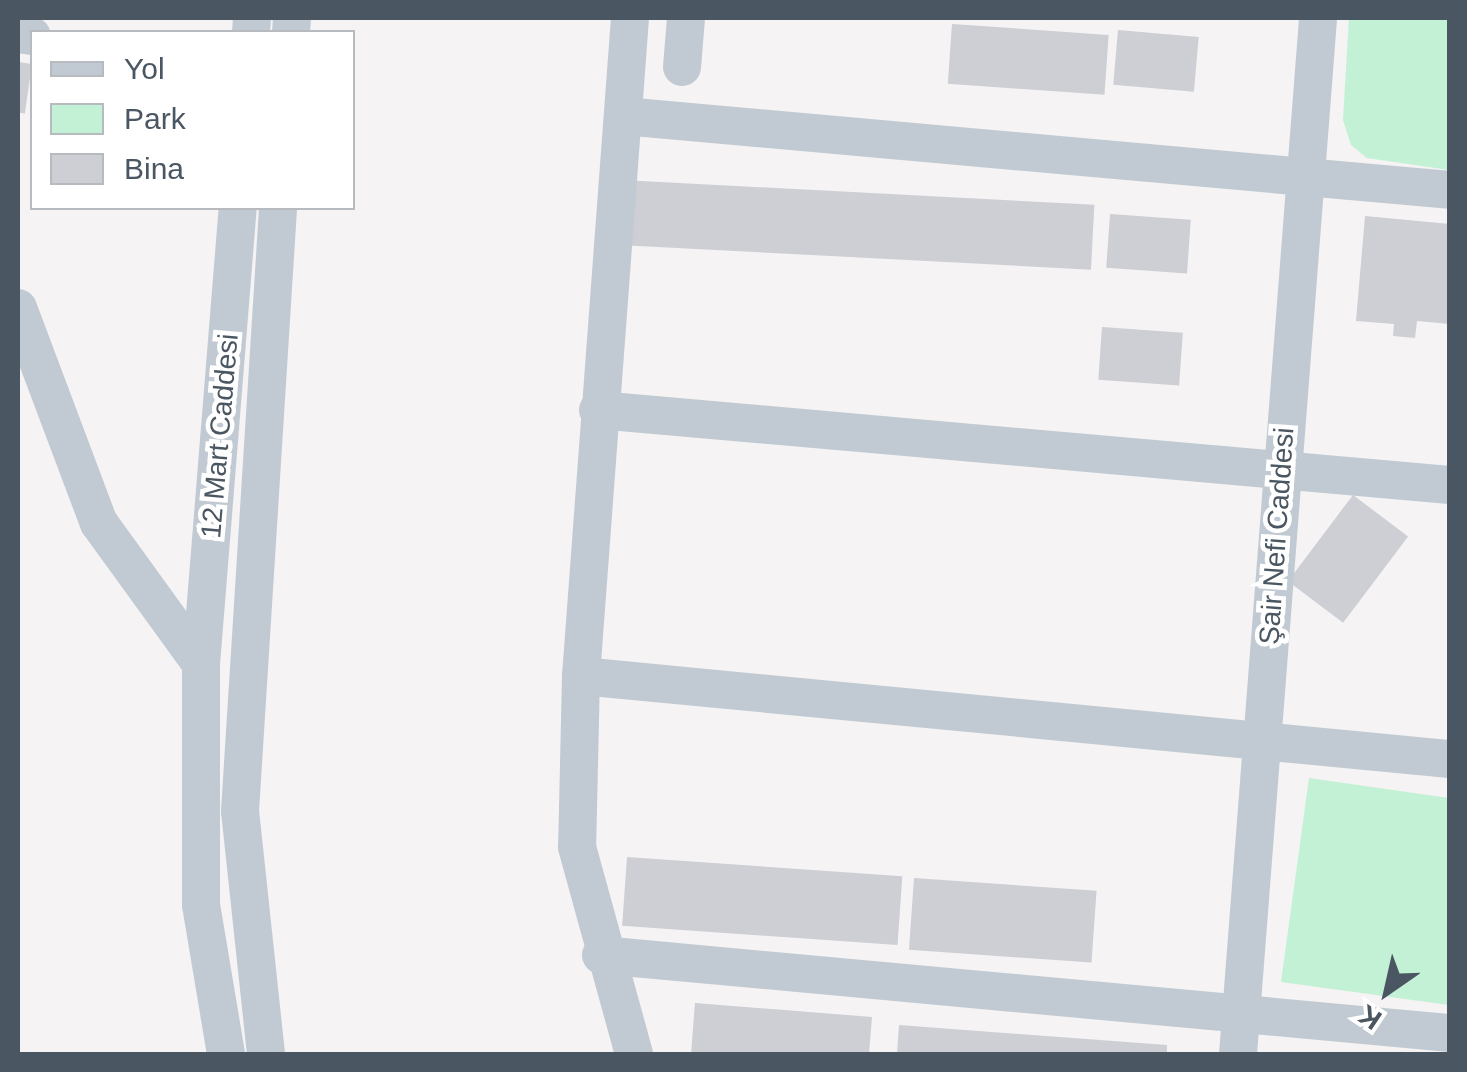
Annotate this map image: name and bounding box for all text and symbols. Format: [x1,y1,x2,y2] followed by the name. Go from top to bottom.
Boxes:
[30,30,355,210] legend
[124,52,165,85] text: Yol
[124,102,186,135] text: Park
[124,152,184,185] text: Bina
[194,332,246,540] street label: 12 Mart Caddesi
[1253,426,1301,646] street label: Şair Nefi Caddesi
[1337,942,1437,1042] north arrow
[1353,999,1387,1036] text: K

